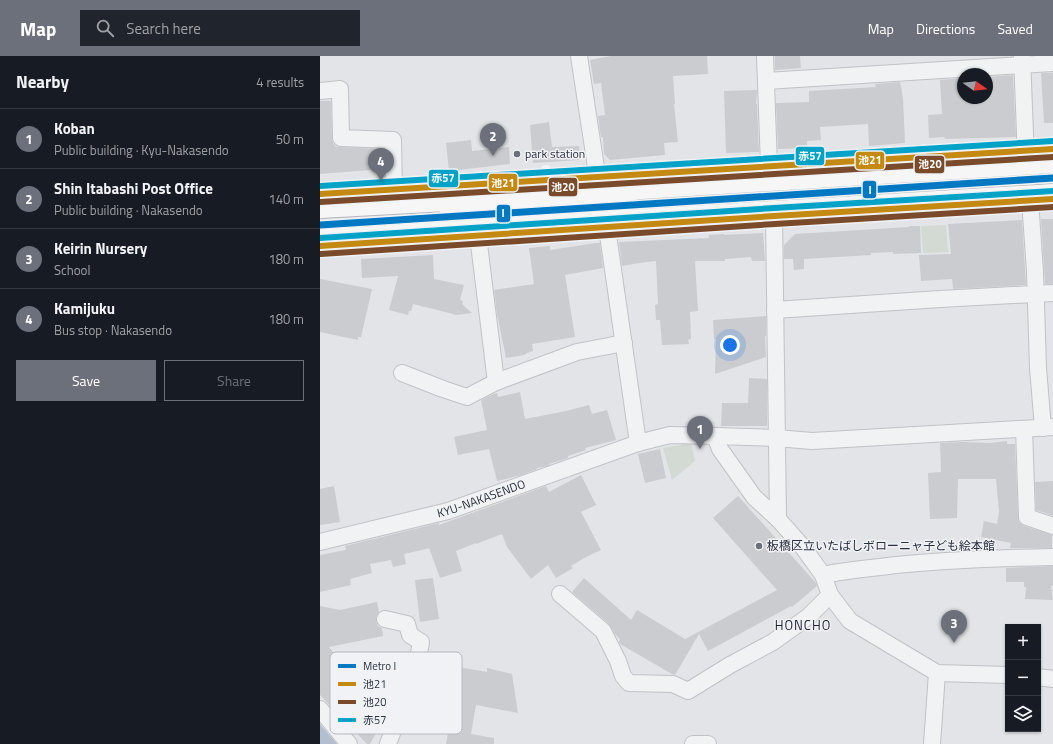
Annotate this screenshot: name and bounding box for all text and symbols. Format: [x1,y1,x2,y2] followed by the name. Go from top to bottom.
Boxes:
[80,10,360,46] search box
[20,14,56,43] text: Map
[94,17,116,39] icon: search
[126,17,201,40] text: Search here
[868,18,894,39] text: Map
[916,18,975,39] text: Directions
[997,18,1033,39] text: Saved
[957,68,993,104] north arrow
[16,69,69,95] text: Nearby
[256,72,304,92] text: 4 results
[54,117,95,140] text: Koban
[480,123,506,156] pin: 2
[25,129,33,149] text: 1
[276,129,304,149] text: 50 m
[54,140,229,160] text: Public building · Kyu-Nakasendo
[525,144,585,163] place label: park station
[795,146,825,166] line badge: 赤57
[368,148,394,181] pin: 4
[798,148,822,164] text: 赤57
[512,149,522,159] marker: park station
[855,151,885,170] line badge: 池21
[858,152,882,168] text: 池21
[914,155,945,174] line badge: 池20
[918,156,942,172] text: 池20
[428,169,459,188] line badge: 赤57
[431,170,455,186] text: 赤57
[488,173,518,192] line badge: 池21
[491,175,515,191] text: 池21
[54,177,213,200] text: Shin Itabashi Post Office
[548,177,578,197] line badge: 池20
[551,179,575,195] text: 池20
[862,180,877,199] line badge: I
[868,182,872,198] text: I
[25,189,33,209] text: 2
[268,189,304,209] text: 140 m
[54,200,203,220] text: Public building · Nakasendo
[496,204,511,223] line badge: I
[501,205,505,221] text: I
[54,237,147,260] text: Keirin Nursery
[25,249,33,269] text: 3
[268,249,304,269] text: 180 m
[54,260,90,280] text: School
[54,297,115,320] text: Kamijuku
[25,309,33,329] text: 4
[268,309,304,329] text: 180 m
[54,320,172,340] text: Bus stop · Nakasendo
[720,335,740,355] your location
[16,360,156,401] button: Save
[164,360,304,401] button: Share
[687,416,713,449] pin: 1
[435,474,528,522] street label: KYU-NAKASENDO
[767,536,995,555] place label: 板橋区立いたばしボローニャ子ども絵本館
[754,541,764,551] marker: 板橋区立いたばしボローニャ子ども絵本館
[941,610,967,643] pin: 3
[775,615,831,635] district label: HONCHO
[1005,624,1041,732] map controls
[1005,624,1041,660] button: +
[330,652,462,734] legend
[363,658,396,674] text: Metro I
[1005,660,1041,696] button: −
[363,676,386,692] text: 池21
[363,694,386,710] text: 池20
[1005,696,1041,732] button: layers
[363,712,386,728] text: 赤57

